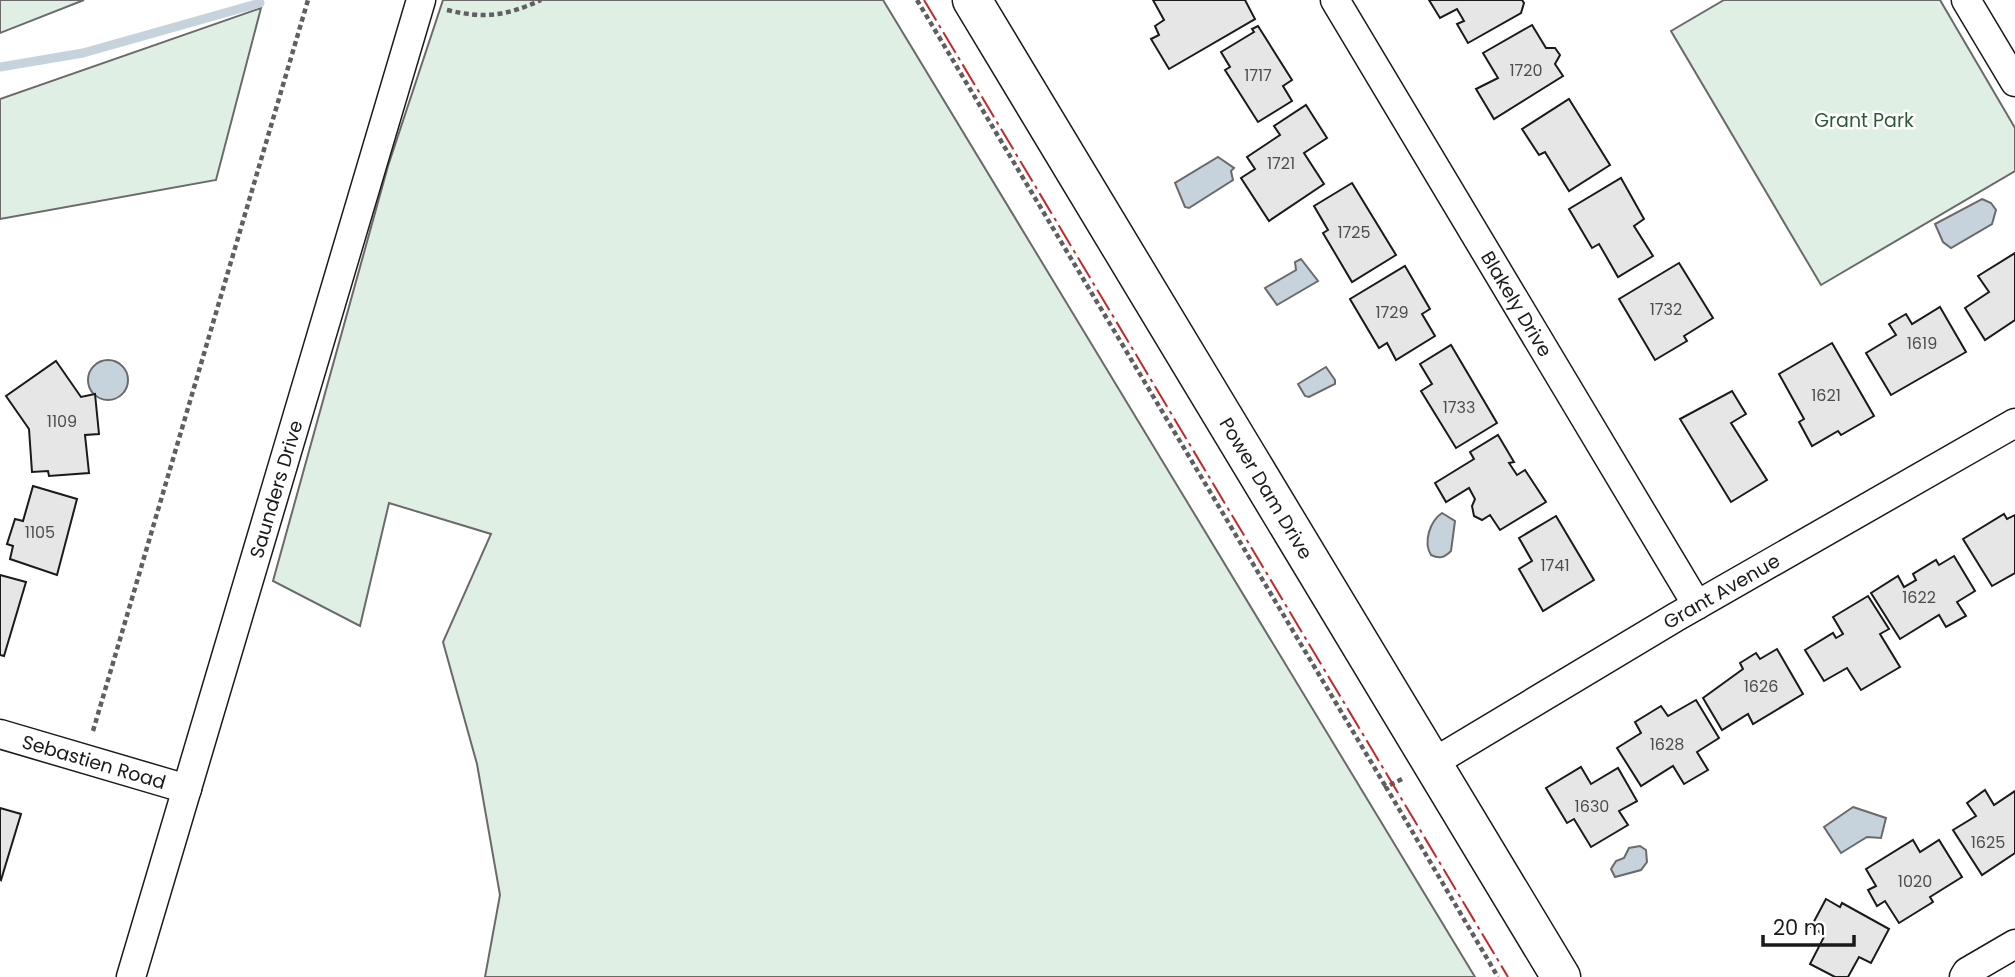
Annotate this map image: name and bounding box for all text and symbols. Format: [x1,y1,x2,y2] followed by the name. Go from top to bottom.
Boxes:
[1509,59,1543,82] house number: 1720
[1244,64,1272,87] house number: 1717
[1814,107,1914,134] park label: Grant Park
[1267,152,1295,175] house number: 1721
[1337,221,1371,244] house number: 1725
[1474,246,1558,362] street label: Blakely Drive
[1650,298,1682,321] house number: 1732
[1375,301,1409,324] house number: 1729
[1907,332,1937,355] house number: 1619
[1811,384,1841,407] house number: 1621
[1443,396,1475,419] house number: 1733
[47,410,77,433] house number: 1109
[1213,412,1319,564] street label: Power Dam Drive
[243,417,310,561] street label: Saunders Drive
[25,521,55,544] house number: 1105
[1658,547,1785,636] street label: Grant Avenue
[1540,554,1570,577] house number: 1741
[1902,586,1936,609] house number: 1622
[1744,675,1778,698] house number: 1626
[19,728,169,796] street label: Sebastien Road
[1650,733,1684,756] house number: 1628
[1575,795,1609,818] house number: 1630
[1971,831,2005,854] house number: 1625
[1898,870,1932,893] house number: 1020
[1763,904,1854,948] scale bar
[1773,913,1826,942] text: 20 m

